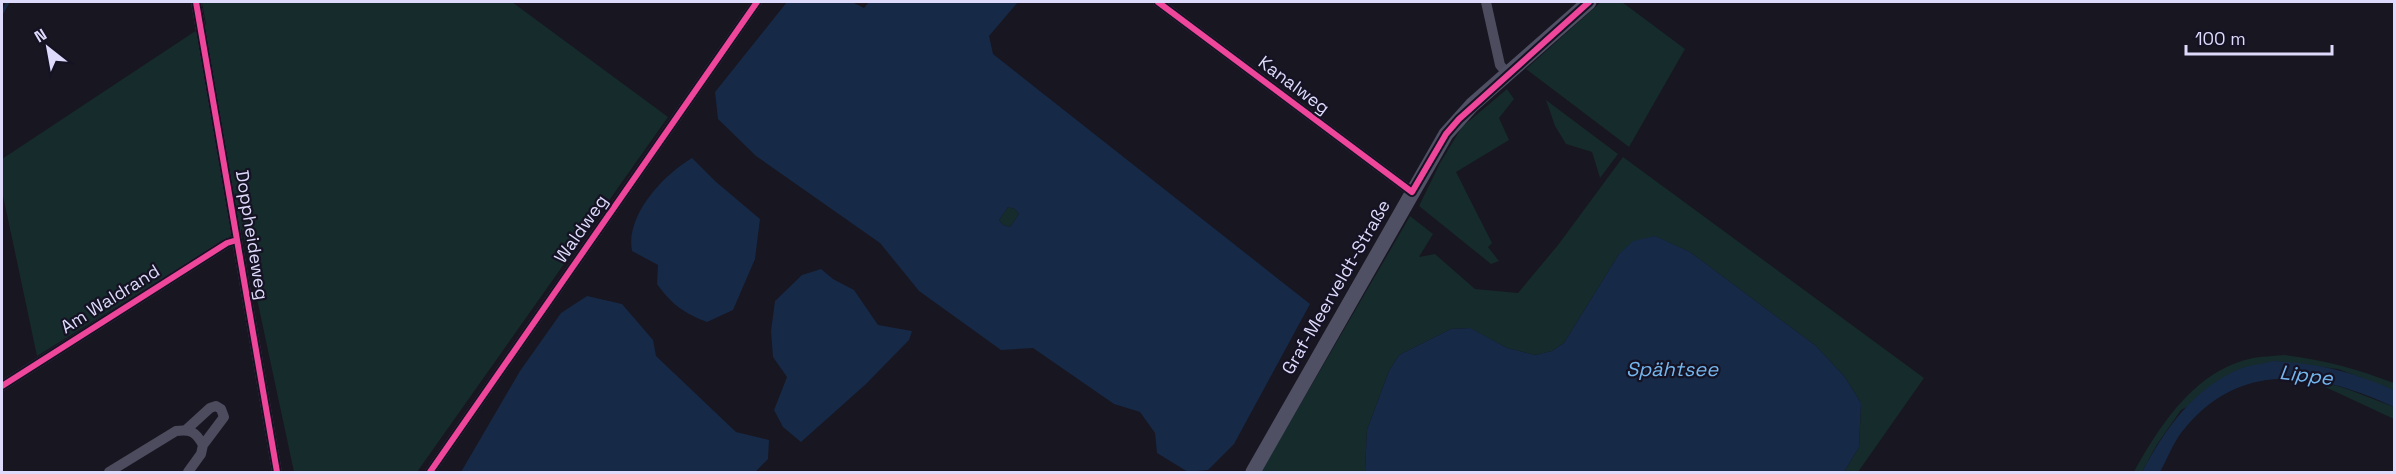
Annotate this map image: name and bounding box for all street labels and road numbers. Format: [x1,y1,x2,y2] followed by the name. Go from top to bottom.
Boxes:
[1254,50,1335,119] street label: Kanalweg
[231,168,274,301] street label: Doppheideweg
[549,190,612,267] street label: Waldweg
[1276,195,1395,378] street label: Graf-Meerveldt-Straße
[56,259,164,338] street label: Am Waldrand

